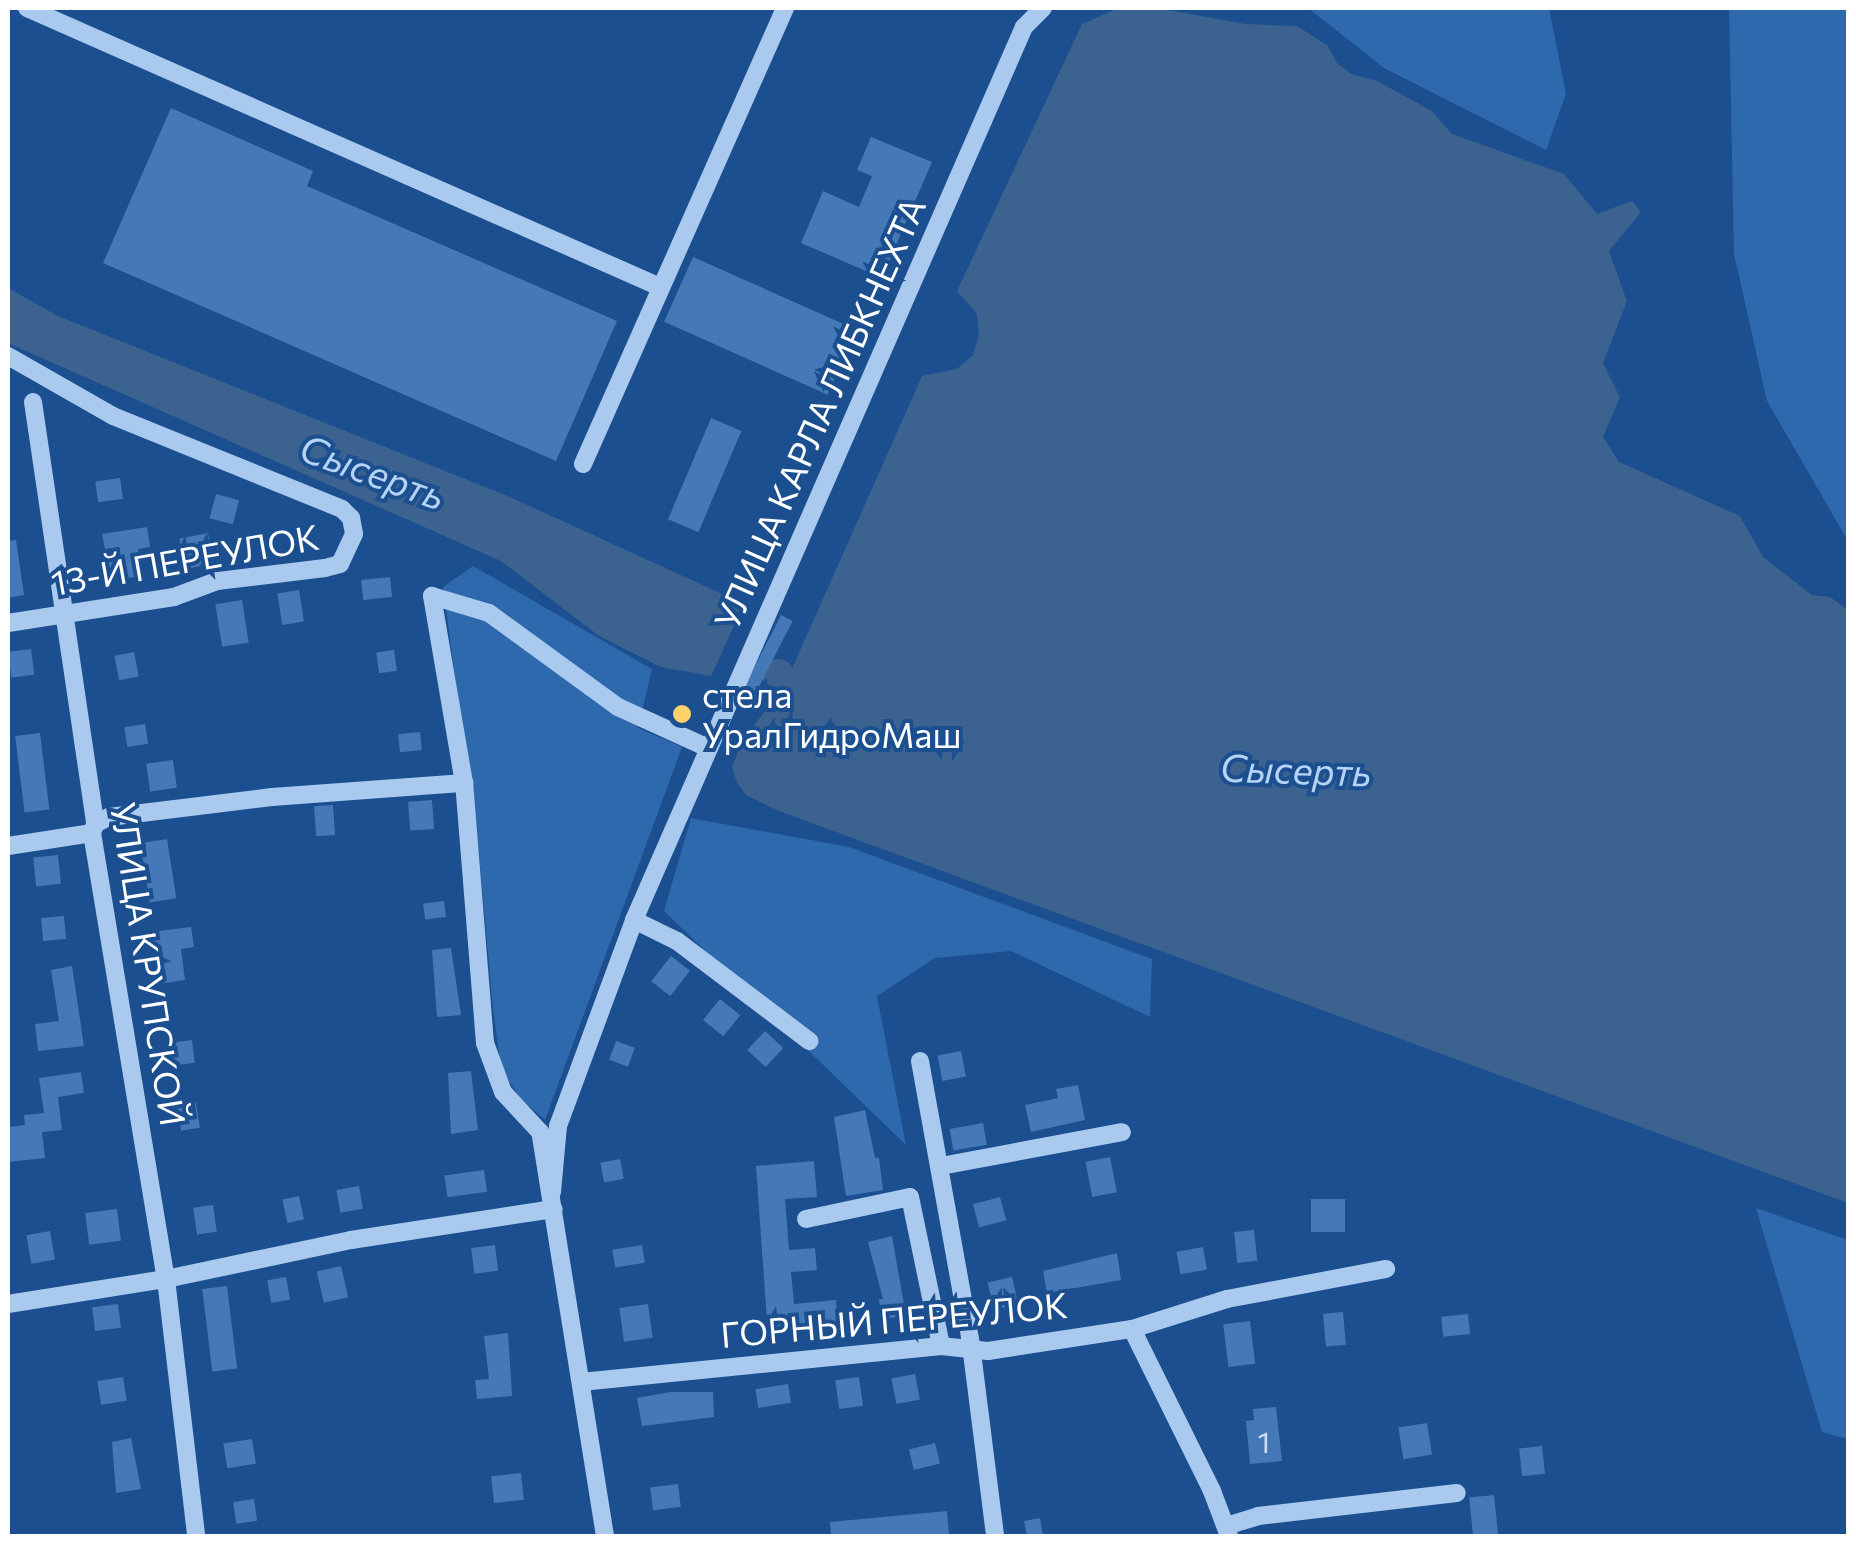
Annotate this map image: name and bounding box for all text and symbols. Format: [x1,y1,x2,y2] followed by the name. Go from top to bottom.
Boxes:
[705,191,933,635] street label: УЛИЦА КАРЛА ЛИБКНЕХТА
[294,424,452,518] water label: Сысерть
[48,515,322,603] street label: 13-Й ПЕРЕУЛОК
[702,673,961,755] place label: стела УралГидроМаш
[671,703,693,725] marker: стела УралГидроМаш
[1220,744,1372,794] water label: Сысерть
[103,799,195,1129] street label: УЛИЦА КРУПСКОЙ
[719,1283,1069,1355] street label: ГОРНЫЙ ПЕРЕУЛОК
[1258,1423,1270,1459] house number: 1

